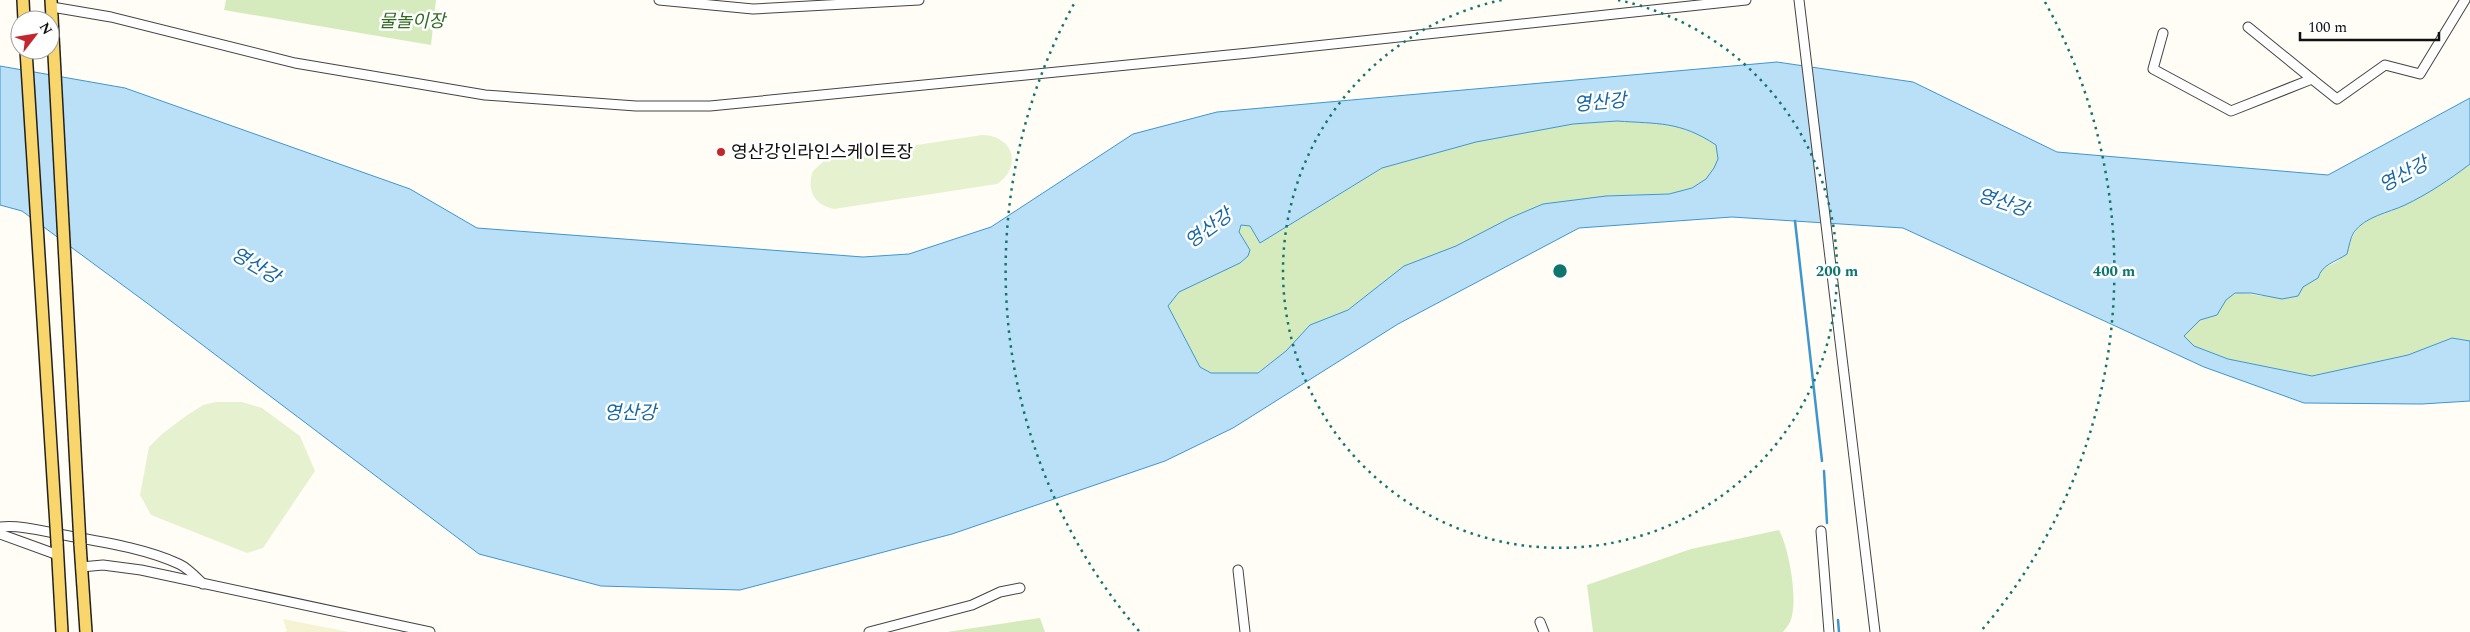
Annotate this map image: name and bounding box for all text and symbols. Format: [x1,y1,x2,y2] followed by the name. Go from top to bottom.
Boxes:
[379,8,448,35] park label: 물놀이장
[10,10,60,60] north arrow
[2300,10,2439,42] scale bar
[2308,16,2347,39] text: 100 m
[34,18,58,39] text: N
[1573,86,1630,120] water label: 영산강
[731,139,913,166] place label: 영산강인라인스케이트장
[715,146,727,158] marker: 영산강인라인스케이트장
[2374,149,2436,200] water label: 영산강
[1974,181,2035,226] water label: 영산강
[1179,200,1241,256] water label: 영산강
[225,240,287,293] water label: 영산강
[1816,260,1859,283] text: 200 m
[2093,260,2136,283] text: 400 m
[1551,262,1569,280] centre of rings
[604,399,659,428] water label: 영산강

